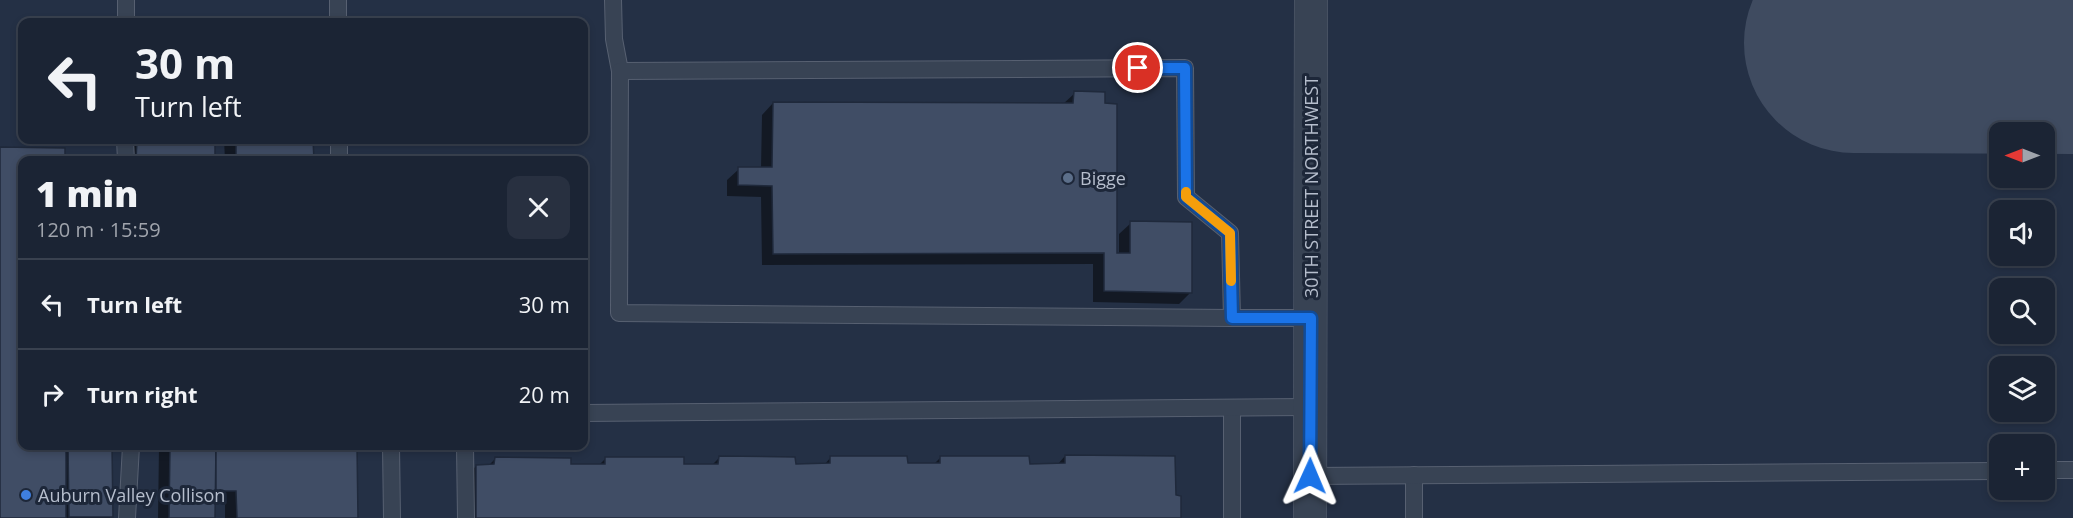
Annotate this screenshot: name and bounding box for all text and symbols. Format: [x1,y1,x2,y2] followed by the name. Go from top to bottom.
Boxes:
[135,34,235,91] text: 30 m
[36,42,114,120] icon: left
[1112,42,1163,93] pin
[1121,51,1154,84] icon: arrive
[1299,76,1323,298] street label: 30TH STREET NORTHWEST
[135,88,242,125] text: Turn left
[1989,122,2055,188] north arrow
[1989,122,2055,500] map controls
[1080,166,1126,190] place label: Bigge
[36,169,138,218] text: 1 min
[1061,171,1075,185] marker: Bigge
[507,176,570,239] button: close
[1989,200,2055,266] button: sound
[36,216,161,243] text: 120 m · 15:59
[1989,278,2055,344] button: search
[36,288,69,321] icon: left
[87,289,182,319] text: Turn left
[519,289,570,319] text: 30 m
[1989,356,2055,422] button: layers
[36,378,69,411] icon: right
[87,379,198,409] text: Turn right
[519,379,570,409] text: 20 m
[1989,434,2055,500] button: +
[1278,444,1342,508] position arrow
[38,483,225,507] place label: Auburn Valley Collison
[19,488,33,502] marker: Auburn Valley Collison

